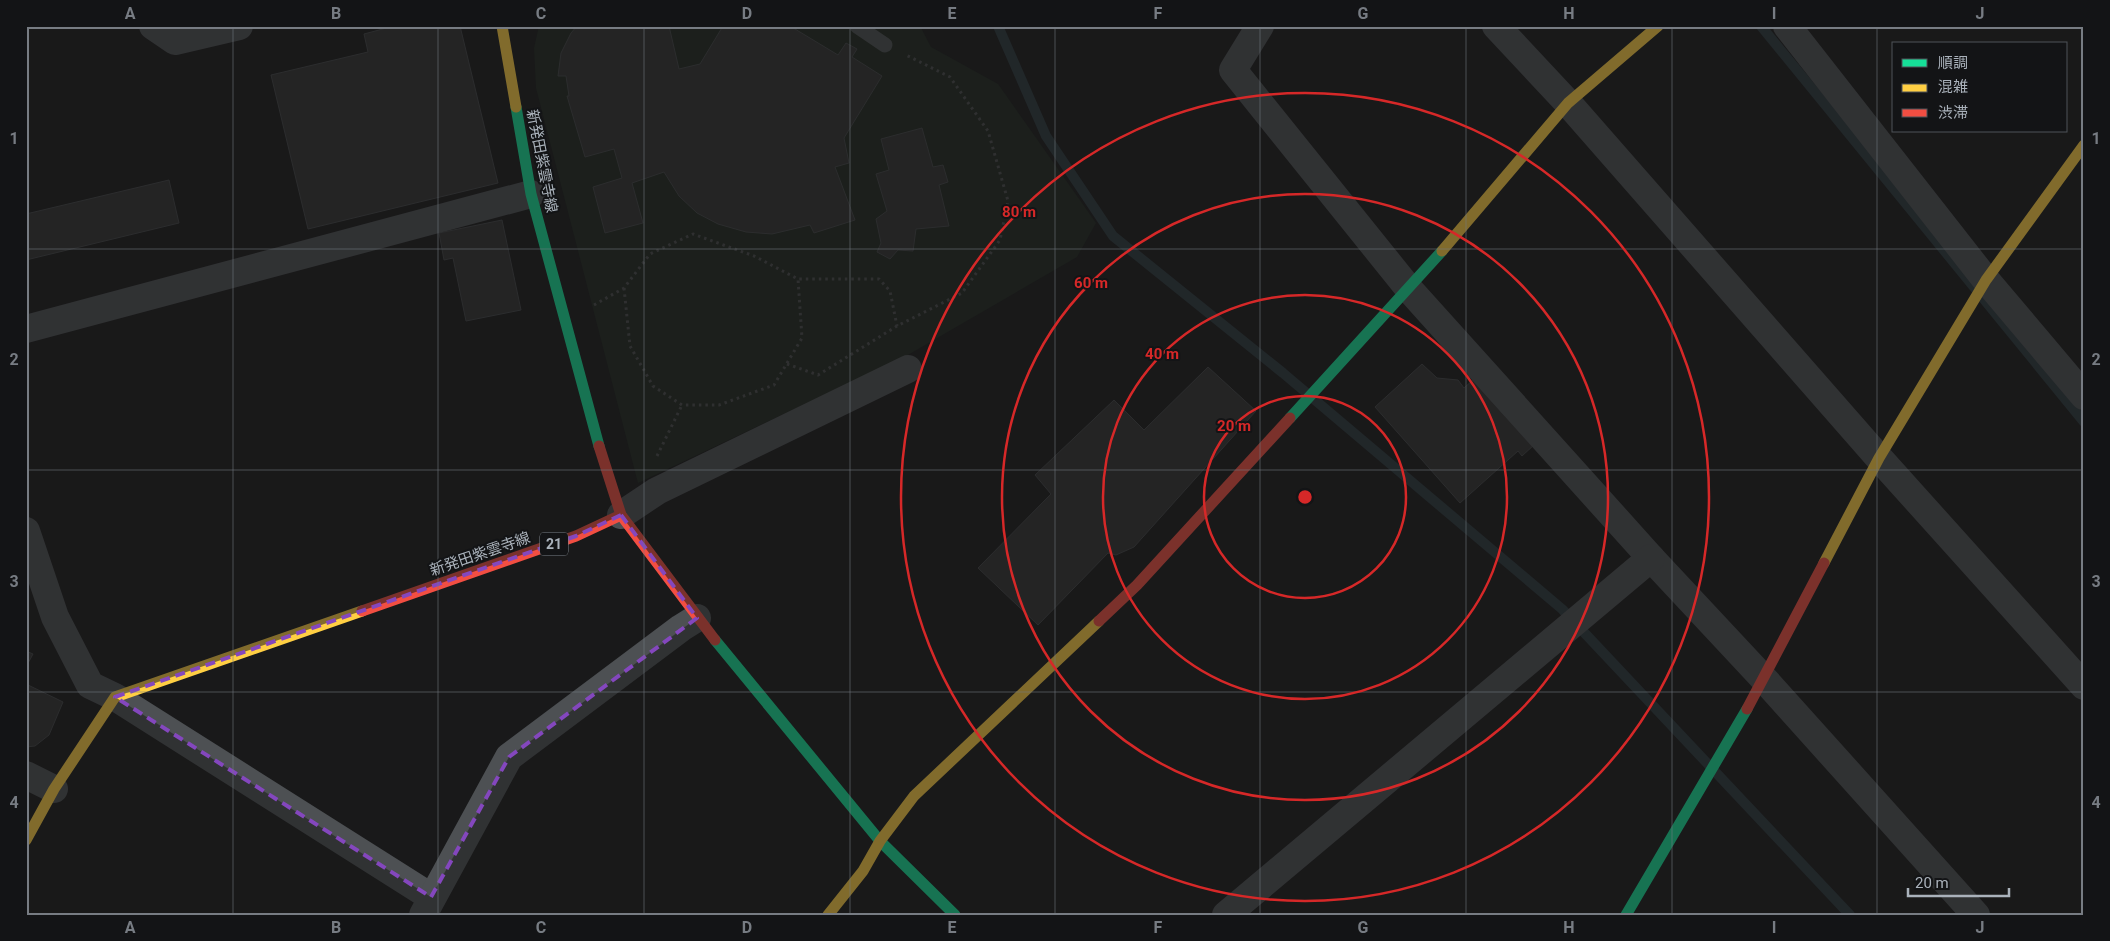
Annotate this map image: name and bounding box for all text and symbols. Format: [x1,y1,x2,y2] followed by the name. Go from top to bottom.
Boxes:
[125,4,136,23] text: A
[331,4,341,23] text: B
[536,4,546,23] text: C
[742,4,752,23] text: D
[948,4,957,23] text: E
[1154,4,1163,23] text: F
[1358,4,1369,23] text: G
[1563,4,1575,23] text: H
[1772,4,1776,23] text: I
[1976,4,1984,23] text: J
[1892,42,2068,132] legend
[1938,54,1968,72] text: 順調
[1938,78,1968,96] text: 混雑
[1938,104,1968,122] text: 渋滞
[523,108,561,214] street label: 新発田紫雲寺線
[9,129,19,148] text: 1
[2091,129,2101,148] text: 1
[1002,203,1036,221] text: 80 m
[1074,274,1108,292] text: 60 m
[1145,345,1179,363] text: 40 m
[9,350,19,369] text: 2
[2091,350,2101,369] text: 2
[1217,417,1251,435] text: 20 m
[1296,488,1314,506] centre of rings
[427,528,533,580] street label: 新発田紫雲寺線
[540,532,568,556] road number: 21
[9,572,19,591] text: 3
[2091,572,2101,591] text: 3
[9,793,19,812] text: 4
[2091,793,2101,812] text: 4
[1908,866,2009,898] scale bar
[1915,874,1949,892] text: 20 m
[125,918,136,937] text: A
[331,918,341,937] text: B
[536,918,546,937] text: C
[742,918,752,937] text: D
[948,918,957,937] text: E
[1154,918,1163,937] text: F
[1358,918,1369,937] text: G
[1563,918,1575,937] text: H
[1772,918,1776,937] text: I
[1976,918,1984,937] text: J

